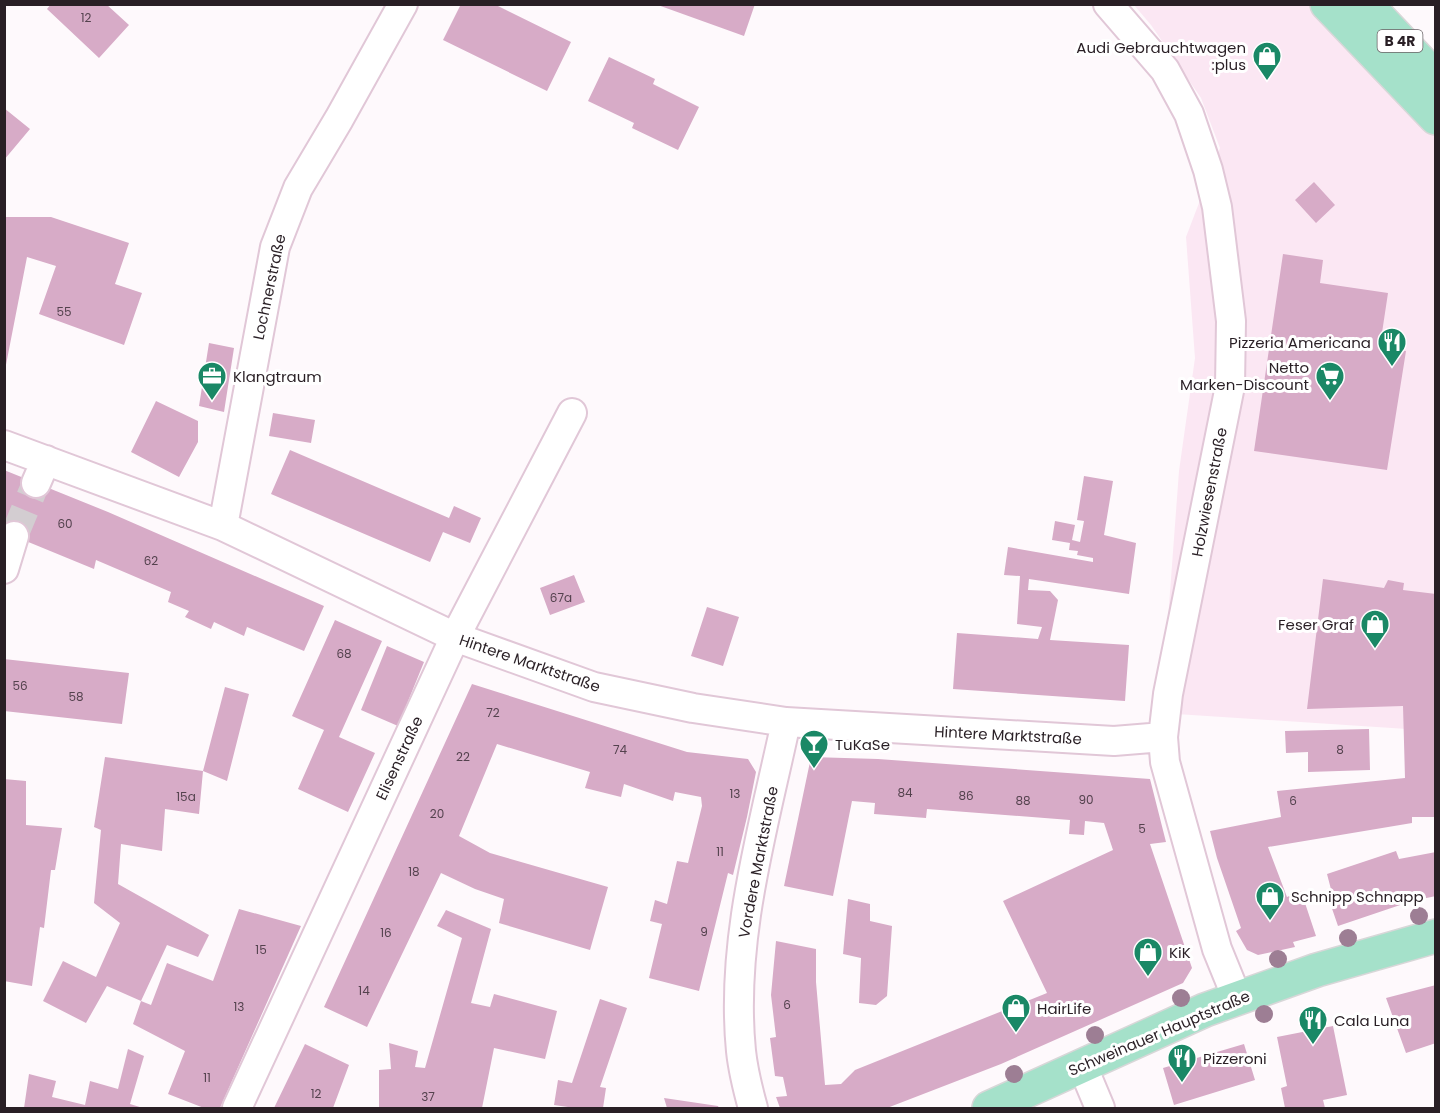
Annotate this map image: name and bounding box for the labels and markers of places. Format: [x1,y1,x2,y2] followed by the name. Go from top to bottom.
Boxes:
[1076,37,1246,75] place label: Audi Gebrauchtwagen :plus
[1251,40,1283,82] shop icon: Audi Gebrauchtwagen :plus
[1376,326,1408,368] restaurant icon: Pizzeria Americana
[1229,332,1371,353] place label: Pizzeria Americana
[1180,357,1309,395] place label: Netto Marken-Discount
[196,360,228,402] office icon: Klangtraum
[1314,360,1346,402] supermarket icon: Netto Marken-Discount
[233,366,322,387] place label: Klangtraum
[1359,608,1391,650] shop icon: Feser Graf
[1278,614,1354,635] place label: Feser Graf
[798,728,830,770] bar icon: TuKaSe
[835,734,890,755] place label: TuKaSe
[1254,880,1286,922] shop icon: Schnipp Schnapp
[1291,886,1424,907] place label: Schnipp Schnapp
[1132,936,1164,978] shop icon: KiK
[1169,942,1191,963] place label: KiK
[1000,992,1032,1034] shop icon: HairLife
[1037,998,1091,1019] place label: HairLife
[1297,1004,1329,1046] restaurant icon: Cala Luna
[1334,1010,1409,1031] place label: Cala Luna
[1166,1042,1198,1084] restaurant icon: Pizzeroni
[1203,1048,1267,1069] place label: Pizzeroni

